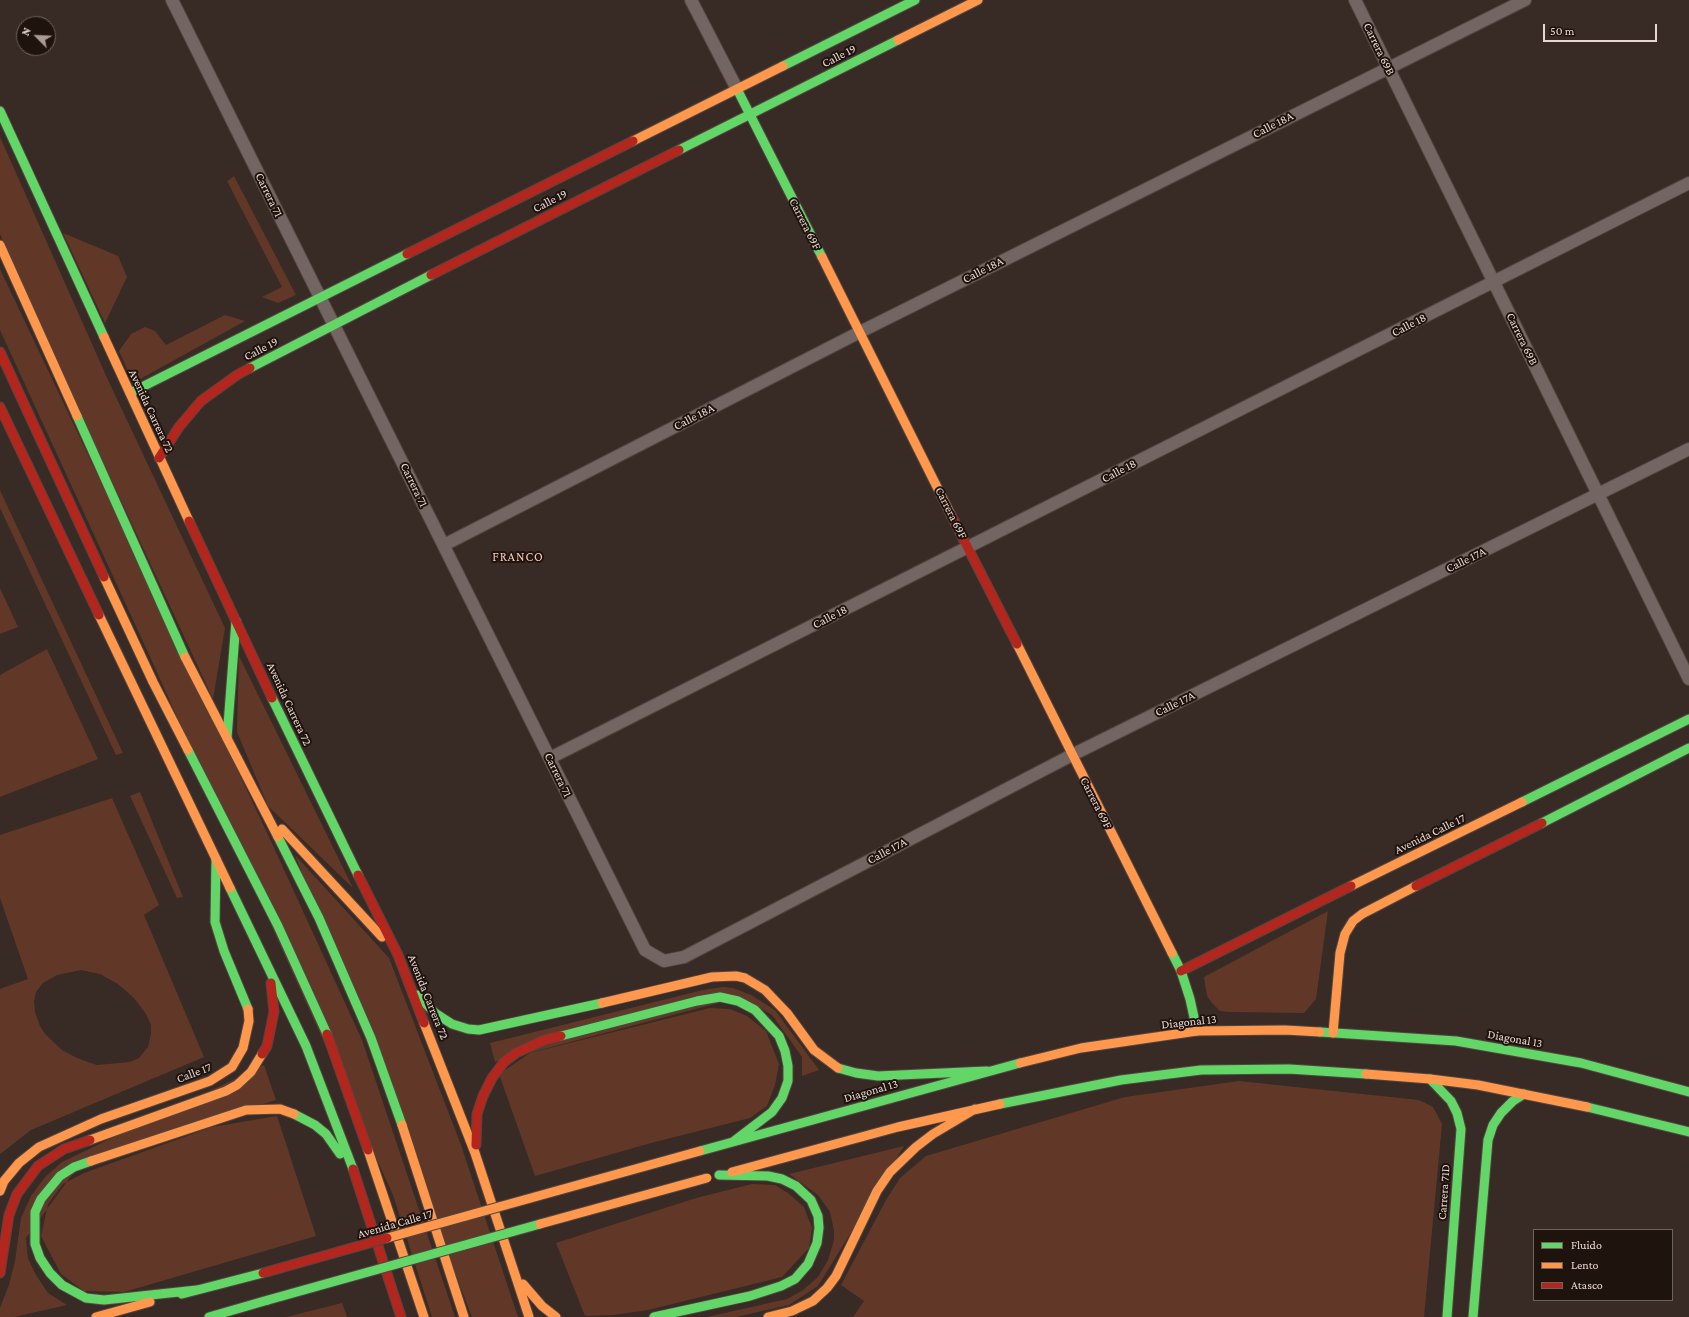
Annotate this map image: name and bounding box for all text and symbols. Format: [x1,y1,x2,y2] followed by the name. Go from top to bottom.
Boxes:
[16,16,56,56] north arrow
[1545,16,1659,42] scale bar
[1360,20,1398,78] street label: Carrera 69B
[1550,24,1574,38] text: 50 m
[19,26,33,37] text: N
[819,41,859,71] street label: Calle 19
[1250,109,1296,141] street label: Calle 18A
[252,171,286,219] street label: Carrera 71
[530,186,570,216] street label: Calle 19
[786,196,824,252] street label: Carrera 69F
[960,254,1006,286] street label: Calle 18A
[1389,310,1429,340] street label: Calle 18
[1503,310,1541,368] street label: Carrera 69B
[242,334,280,364] street label: Calle 19
[125,367,177,455] street label: Avenida Carrera 72
[671,401,717,433] street label: Calle 18A
[1099,456,1139,486] street label: Calle 18
[397,461,431,509] street label: Carrera 71
[932,485,970,541] street label: Carrera 69F
[1444,544,1488,576] street label: Calle 17A
[492,549,544,565] district label: FRANCO
[810,602,850,632] street label: Calle 18
[263,660,315,748] street label: Avenida Carrera 72
[1153,688,1197,720] street label: Calle 17A
[541,751,575,799] street label: Carrera 71
[1077,775,1115,831] street label: Carrera 69F
[1392,811,1468,857] street label: Avenida Calle 17
[865,835,909,867] street label: Calle 17A
[404,952,452,1042] street label: Avenida Carrera 72
[1161,1012,1217,1032] street label: Diagonal 13
[1486,1027,1544,1051] street label: Diagonal 13
[175,1060,213,1086] street label: Calle 17
[842,1076,900,1106] street label: Diagonal 13
[1435,1164,1453,1220] street label: Carrera 71D
[356,1206,434,1242] street label: Avenida Calle 17
[1533,1229,1673,1301] legend
[1571,1238,1602,1252] text: Fluido
[1571,1258,1599,1272] text: Lento
[1571,1278,1603,1292] text: Atasco

